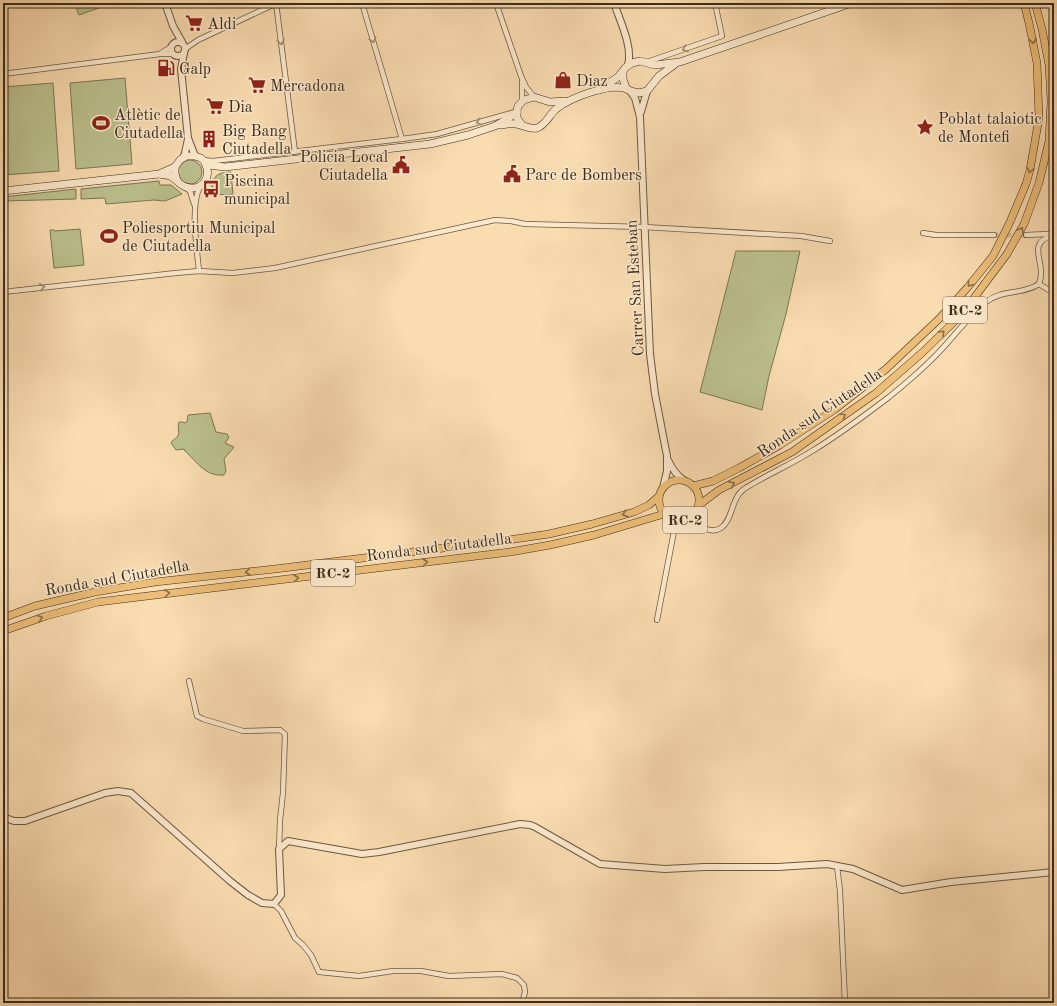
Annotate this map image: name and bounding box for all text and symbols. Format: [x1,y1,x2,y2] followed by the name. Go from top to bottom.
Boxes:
[184,13,204,33] supermarket icon: Aldi
[207,17,236,33] place label: Aldi
[368,37,377,44] one-way arrow
[1028,38,1037,44] one-way arrow
[276,39,285,45] one-way arrow
[682,45,689,53] one-way arrow
[156,58,176,78] fuel station icon: Galp
[179,62,211,78] place label: Galp
[553,70,573,90] shop icon: Diaz
[576,74,608,90] place label: Diaz
[247,75,267,95] supermarket icon: Mercadona
[270,79,345,95] place label: Mercadona
[205,96,225,116] supermarket icon: Dia
[228,100,253,116] place label: Dia
[114,108,183,142] place label: Atlètic de Ciutadella
[938,112,1041,146] place label: Poblat talaiotic de Montefi
[91,113,111,133] sports icon: Atlètic de Ciutadella
[476,117,483,126] one-way arrow
[915,117,935,137] place icon: Poblat talaiotic de Montefi
[222,124,291,158] place label: Big Bang Ciutadella
[199,129,219,149] building icon: Big Bang Ciutadella
[300,150,388,184] place label: Policia Local Ciutadella
[391,155,411,175] public building icon: Policia Local Ciutadella
[502,164,522,184] public building icon: Parc de Bombers
[1026,166,1034,173] one-way arrow
[525,168,642,184] place label: Parc de Bombers
[224,174,290,208] place label: Piscina municipal
[201,179,221,199] bus stop icon: Piscina municipal
[624,219,648,357] street label: Carrer San Esteban
[122,221,275,255] place label: Poliesportiu Municipal de Ciutadella
[99,226,119,246] sports icon: Poliesportiu Municipal de Ciutadella
[1016,227,1023,234] one-way arrow
[968,279,975,286] one-way arrow
[39,283,45,292] one-way arrow
[943,297,987,323] road number: RC-2
[937,330,945,338] one-way arrow
[755,366,885,461] street label: Ronda sud Ciutadella
[839,413,846,421] one-way arrow
[728,481,735,488] one-way arrow
[663,507,707,533] road number: RC-2
[622,509,629,518] one-way arrow
[366,531,513,565] street label: Ronda sud Ciutadella
[44,558,191,600] street label: Ronda sud Ciutadella
[422,558,428,567] one-way arrow
[311,560,355,586] road number: RC-2
[245,567,251,576] one-way arrow
[293,573,299,582] one-way arrow
[164,589,170,598] one-way arrow
[36,614,43,622] one-way arrow

